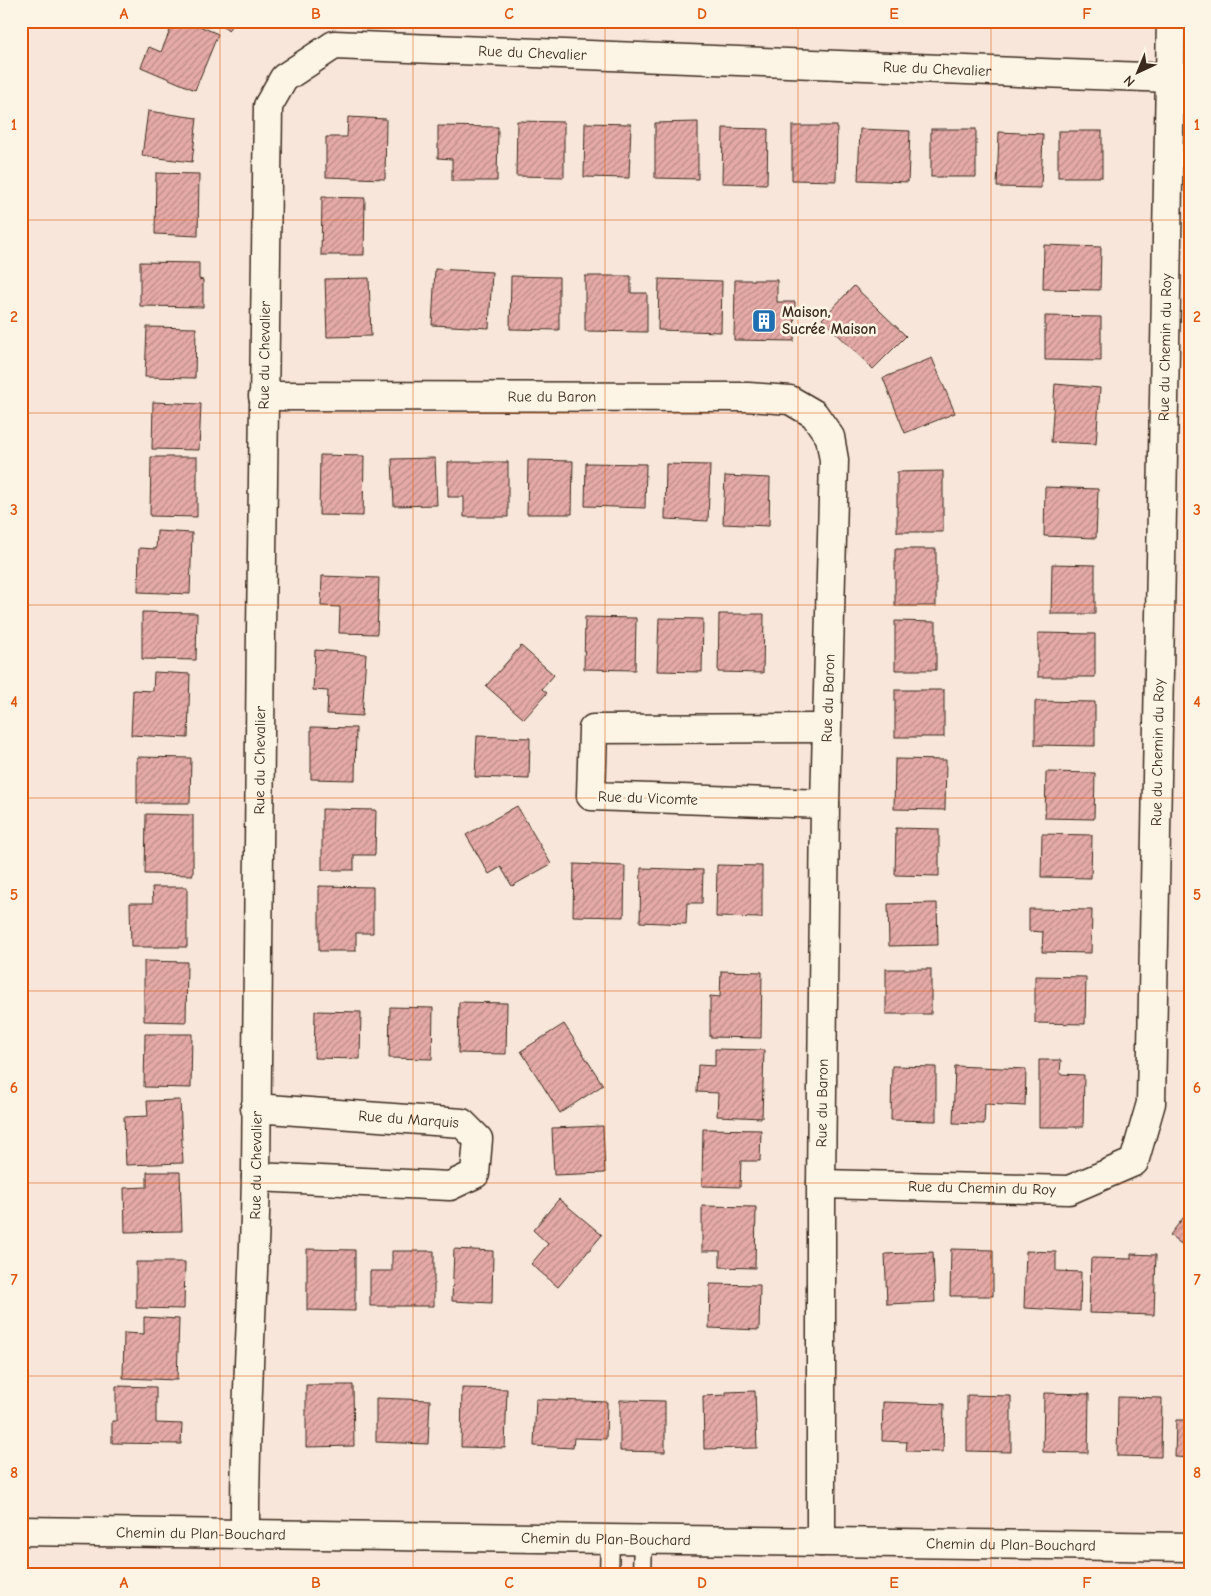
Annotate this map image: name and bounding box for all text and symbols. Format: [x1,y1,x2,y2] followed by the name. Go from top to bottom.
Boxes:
[120,5,129,23] text: A
[311,5,321,23] text: B
[504,5,514,23] text: C
[697,5,707,23] text: D
[889,5,899,23] text: E
[1082,5,1092,23] text: F
[478,42,587,64] street label: Rue du Chevalier
[1114,48,1164,98] north arrow
[883,58,992,80] street label: Rue du Chevalier
[1120,72,1139,90] text: N
[11,116,17,134] text: 1
[1194,116,1200,134] text: 1
[1155,273,1175,421] street label: Rue du Chemin du Roy
[255,301,274,410] street label: Rue du Chevalier
[782,303,876,338] place label: Maison, Sucrée Maison
[10,308,18,326] text: 2
[751,308,777,334] building icon: Maison, Sucrée Maison
[1193,308,1201,326] text: 2
[508,388,596,406] street label: Rue du Baron
[10,501,18,519] text: 3
[1193,501,1201,519] text: 3
[817,653,839,743] street label: Rue du Baron
[1147,678,1168,826] street label: Rue du Chemin du Roy
[10,693,18,711] text: 4
[1193,693,1201,711] text: 4
[250,706,269,815] street label: Rue du Chevalier
[598,787,699,809] street label: Rue du Vicomte
[10,886,18,904] text: 5
[1193,886,1201,904] text: 5
[812,1058,832,1148] street label: Rue du Baron
[10,1079,18,1097] text: 6
[1193,1079,1201,1097] text: 6
[358,1107,460,1132] street label: Rue du Marquis
[246,1111,266,1220] street label: Rue du Chevalier
[908,1177,1056,1199] street label: Rue du Chemin du Roy
[10,1271,18,1289] text: 7
[1193,1271,1201,1289] text: 7
[10,1464,18,1482] text: 8
[1193,1464,1201,1482] text: 8
[116,1523,286,1544] street label: Chemin du Plan-Bouchard
[521,1529,691,1549] street label: Chemin du Plan-Bouchard
[926,1534,1096,1555] street label: Chemin du Plan-Bouchard
[120,1574,129,1592] text: A
[311,1574,321,1592] text: B
[504,1574,514,1592] text: C
[697,1574,707,1592] text: D
[889,1574,899,1592] text: E
[1082,1574,1092,1592] text: F

